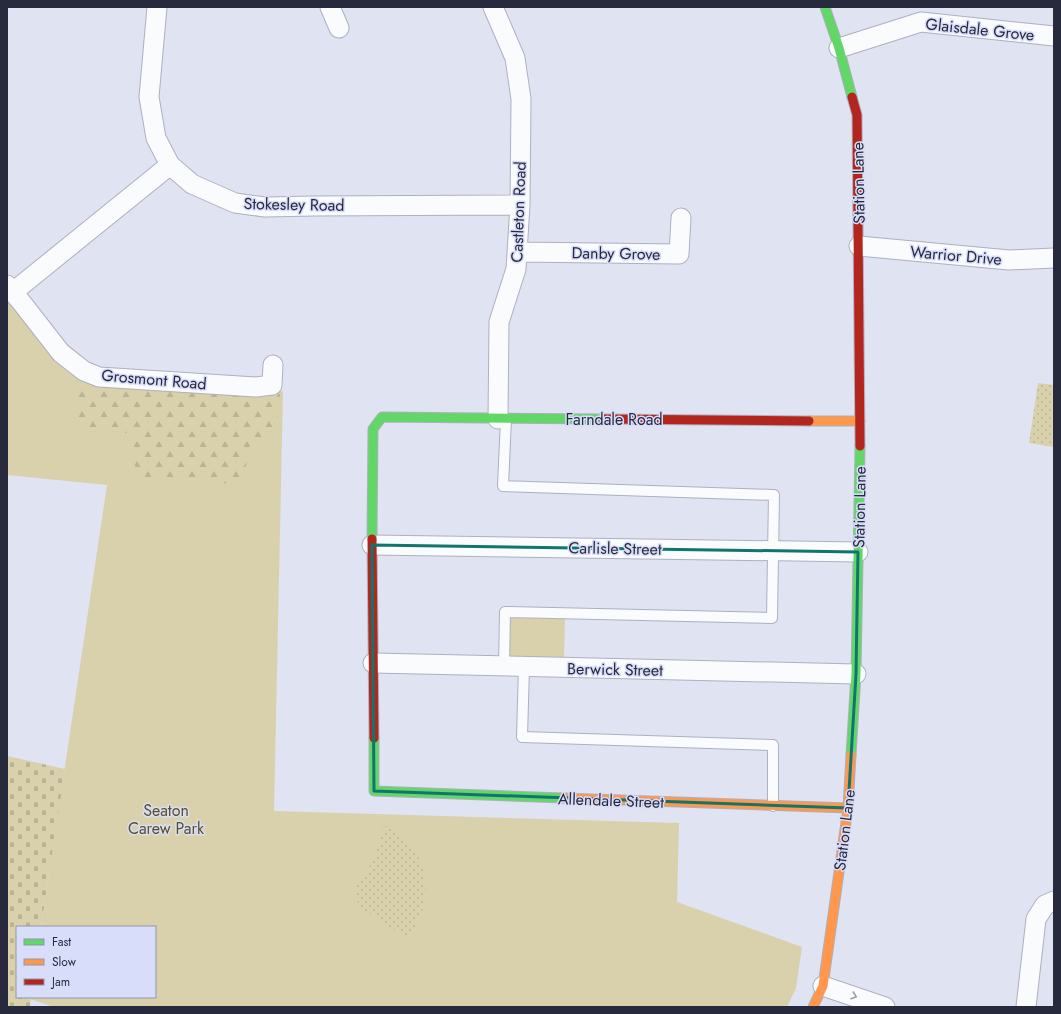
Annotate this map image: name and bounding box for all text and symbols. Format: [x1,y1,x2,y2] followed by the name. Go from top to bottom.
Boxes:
[924,12,1035,47] street label: Glaisdale Grove
[846,142,871,224] street label: Station Lane
[505,161,532,263] street label: Castleton Road
[243,192,345,217] street label: Stokesley Road
[909,240,1003,271] street label: Warrior Drive
[571,241,661,266] street label: Danby Grove
[100,363,208,396] street label: Grosmont Road
[565,408,663,431] street label: Farndale Road
[847,466,872,548] street label: Station Lane
[568,536,662,561] street label: Carlisle Street
[567,657,663,682] street label: Berwick Street
[557,787,665,814] street label: Allendale Street
[828,788,861,872] street label: Station Lane
[128,799,205,840] park label: Seaton Carew Park
[16,926,156,998] legend
[52,933,71,951] text: Fast
[52,953,77,971] text: Slow
[50,973,70,991] text: Jam
[850,992,857,1000] one-way arrow

